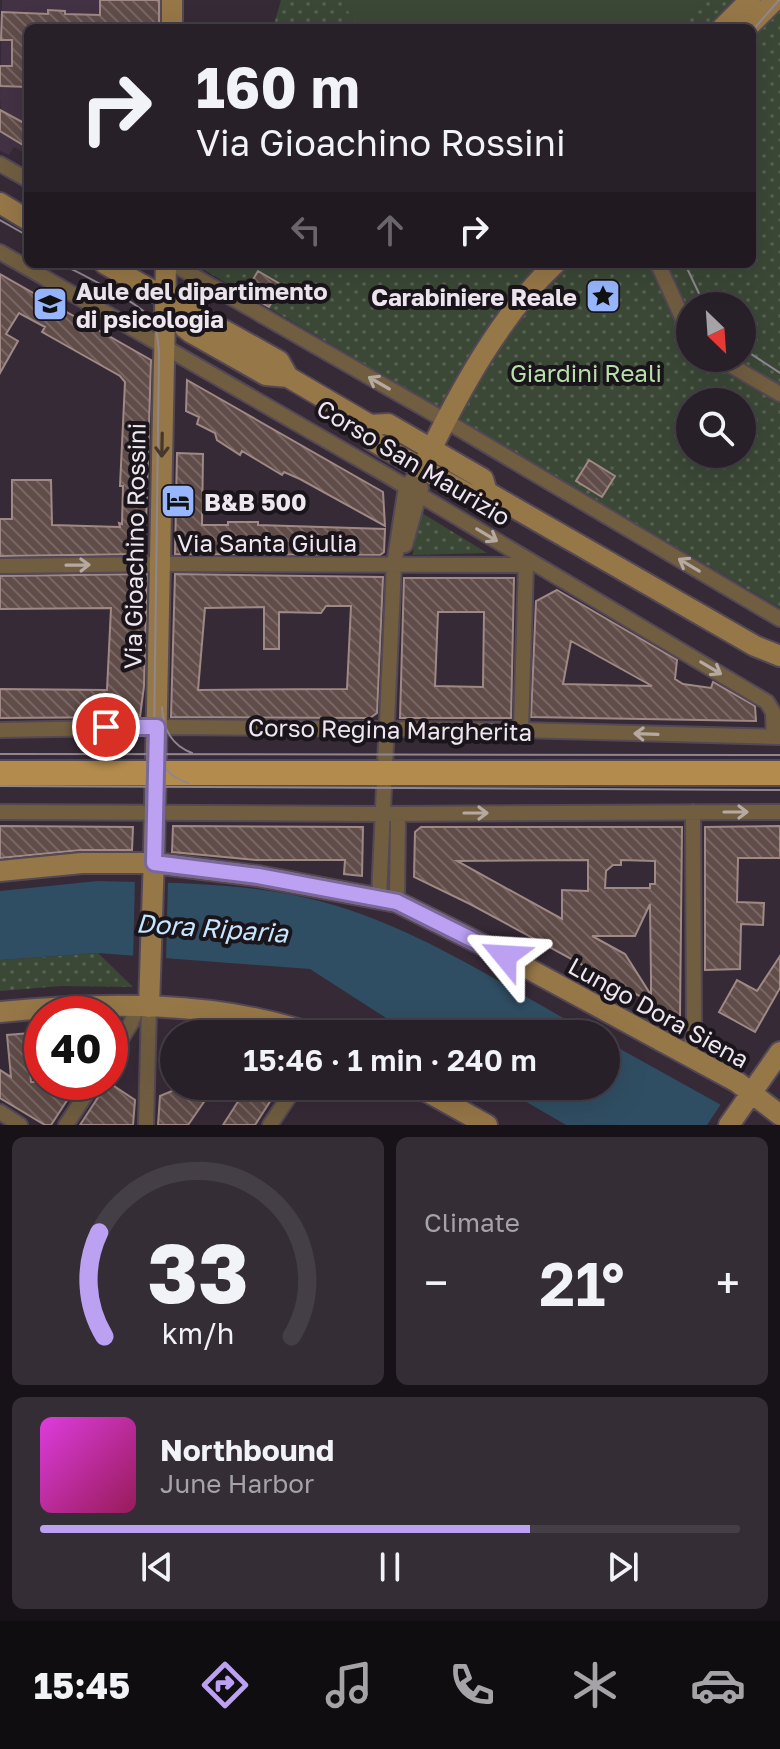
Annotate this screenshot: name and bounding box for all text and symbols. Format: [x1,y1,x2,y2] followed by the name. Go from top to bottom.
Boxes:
[196,53,360,120] text: 160 m
[64,56,168,160] icon: right
[196,121,566,164] text: Via Gioachino Rossini
[284,208,328,252] icon: left
[368,208,412,252] icon: ahead
[452,208,496,252] icon: right
[76,276,328,333] place label: Aule del dipartimento di psicologia
[584,277,622,315] place icon: Carabiniere Reale
[371,282,577,311] place label: Carabiniere Reale
[31,285,69,323] school or university icon: Aule del dipartimento di psicologia
[676,292,756,372] north arrow
[676,292,756,468] map controls
[510,358,662,387] park label: Giardini Reali
[367,375,391,390] one-way arrow
[676,388,756,468] button: search
[312,393,516,531] street label: Corso San Maurizio
[117,423,151,669] street label: Via Gioachino Rossini
[154,431,169,458] one-way arrow
[159,482,197,520] hotel icon: B&B 500
[204,487,307,516] place label: B&B 500
[475,527,498,543] one-way arrow
[177,528,357,557] street label: Via Santa Giulia
[678,557,701,573] one-way arrow
[64,558,91,573] one-way arrow
[699,661,722,677] one-way arrow
[72,693,140,761] pin
[84,705,128,749] icon: arrive
[248,712,532,746] street label: Corso Regina Margherita
[633,726,660,741] one-way arrow
[722,804,749,820] one-way arrow
[462,805,489,821] one-way arrow
[135,907,290,949] water label: Dora Riparia
[463,914,547,998] position arrow
[564,950,754,1074] street label: Lungo Dora Siena
[24,996,128,1100] speed limit sign: 40
[243,1042,537,1078] text: 15:46 · 1 min · 240 m
[424,1207,520,1238] text: Climate
[147,1221,249,1321] text: 33
[539,1247,625,1319] text: 21°
[424,1256,448,1309] text: −
[716,1256,740,1309] text: +
[162,1316,234,1350] text: km/h
[160,1432,334,1468] text: Northbound
[160,1468,314,1499] text: June Harbor
[135,1545,179,1589] icon: previous
[368,1545,412,1589] icon: pause
[601,1545,645,1589] icon: next
[197,1657,253,1713] icon: directions
[321,1657,377,1713] icon: music
[444,1657,500,1713] icon: phone
[567,1657,623,1713] icon: climate
[690,1657,746,1713] icon: car
[34,1664,130,1707] text: 15:45

